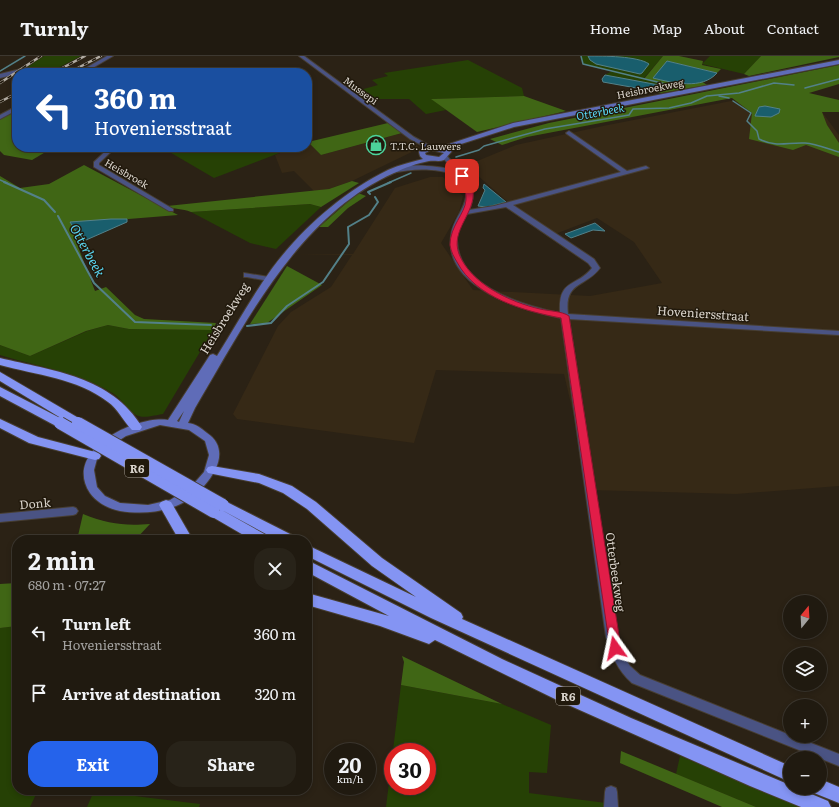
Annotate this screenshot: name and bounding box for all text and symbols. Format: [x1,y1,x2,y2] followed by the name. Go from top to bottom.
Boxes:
[20,14,88,42] text: Turnly
[590,18,630,38] text: Home
[652,18,682,38] text: Map
[704,18,745,38] text: About
[767,18,819,38] text: Contact
[341,72,382,108] street label: Mussepi
[615,74,685,102] street label: Heisbroekweg
[94,76,177,118] text: 360 m
[28,84,80,136] icon: left
[574,98,626,124] water label: Otterbeek
[94,114,232,141] text: Hoveniersstraat
[365,134,387,156] shop icon: T.T.C. Lauwers
[390,138,461,153] place label: T.T.C. Lauwers
[102,154,153,192] street label: Heisbroek
[445,159,479,193] pin
[451,165,473,187] icon: arrive
[66,220,111,281] water label: Otterbeek
[195,278,253,357] street label: Heisbroekweg
[657,301,750,325] street label: Hoveniersstraat
[125,459,149,477] road number: R6
[19,493,52,513] street label: Donk
[602,531,631,613] street label: Otterbeekweg
[28,542,95,577] text: 2 min
[254,548,296,590] button: close
[28,575,106,594] text: 680 m · 07:27
[783,595,827,639] north arrow
[783,595,827,795] map controls
[62,612,131,635] text: Turn left
[28,622,50,644] icon: left
[254,622,296,645] text: 360 m
[594,627,636,669] position arrow
[62,635,162,654] text: Hoveniersstraat
[783,647,827,691] button: layers
[28,682,50,704] icon: arrive
[62,682,221,705] text: Arrive at destination
[254,682,296,705] text: 320 m
[556,687,580,705] road number: R6
[783,699,827,743] button: +
[28,741,158,787] button: Exit
[166,741,296,787] button: Share
[384,743,436,795] speed limit sign: 30
[338,749,362,779] text: 20
[783,751,827,795] button: −
[337,771,363,786] text: km/h

